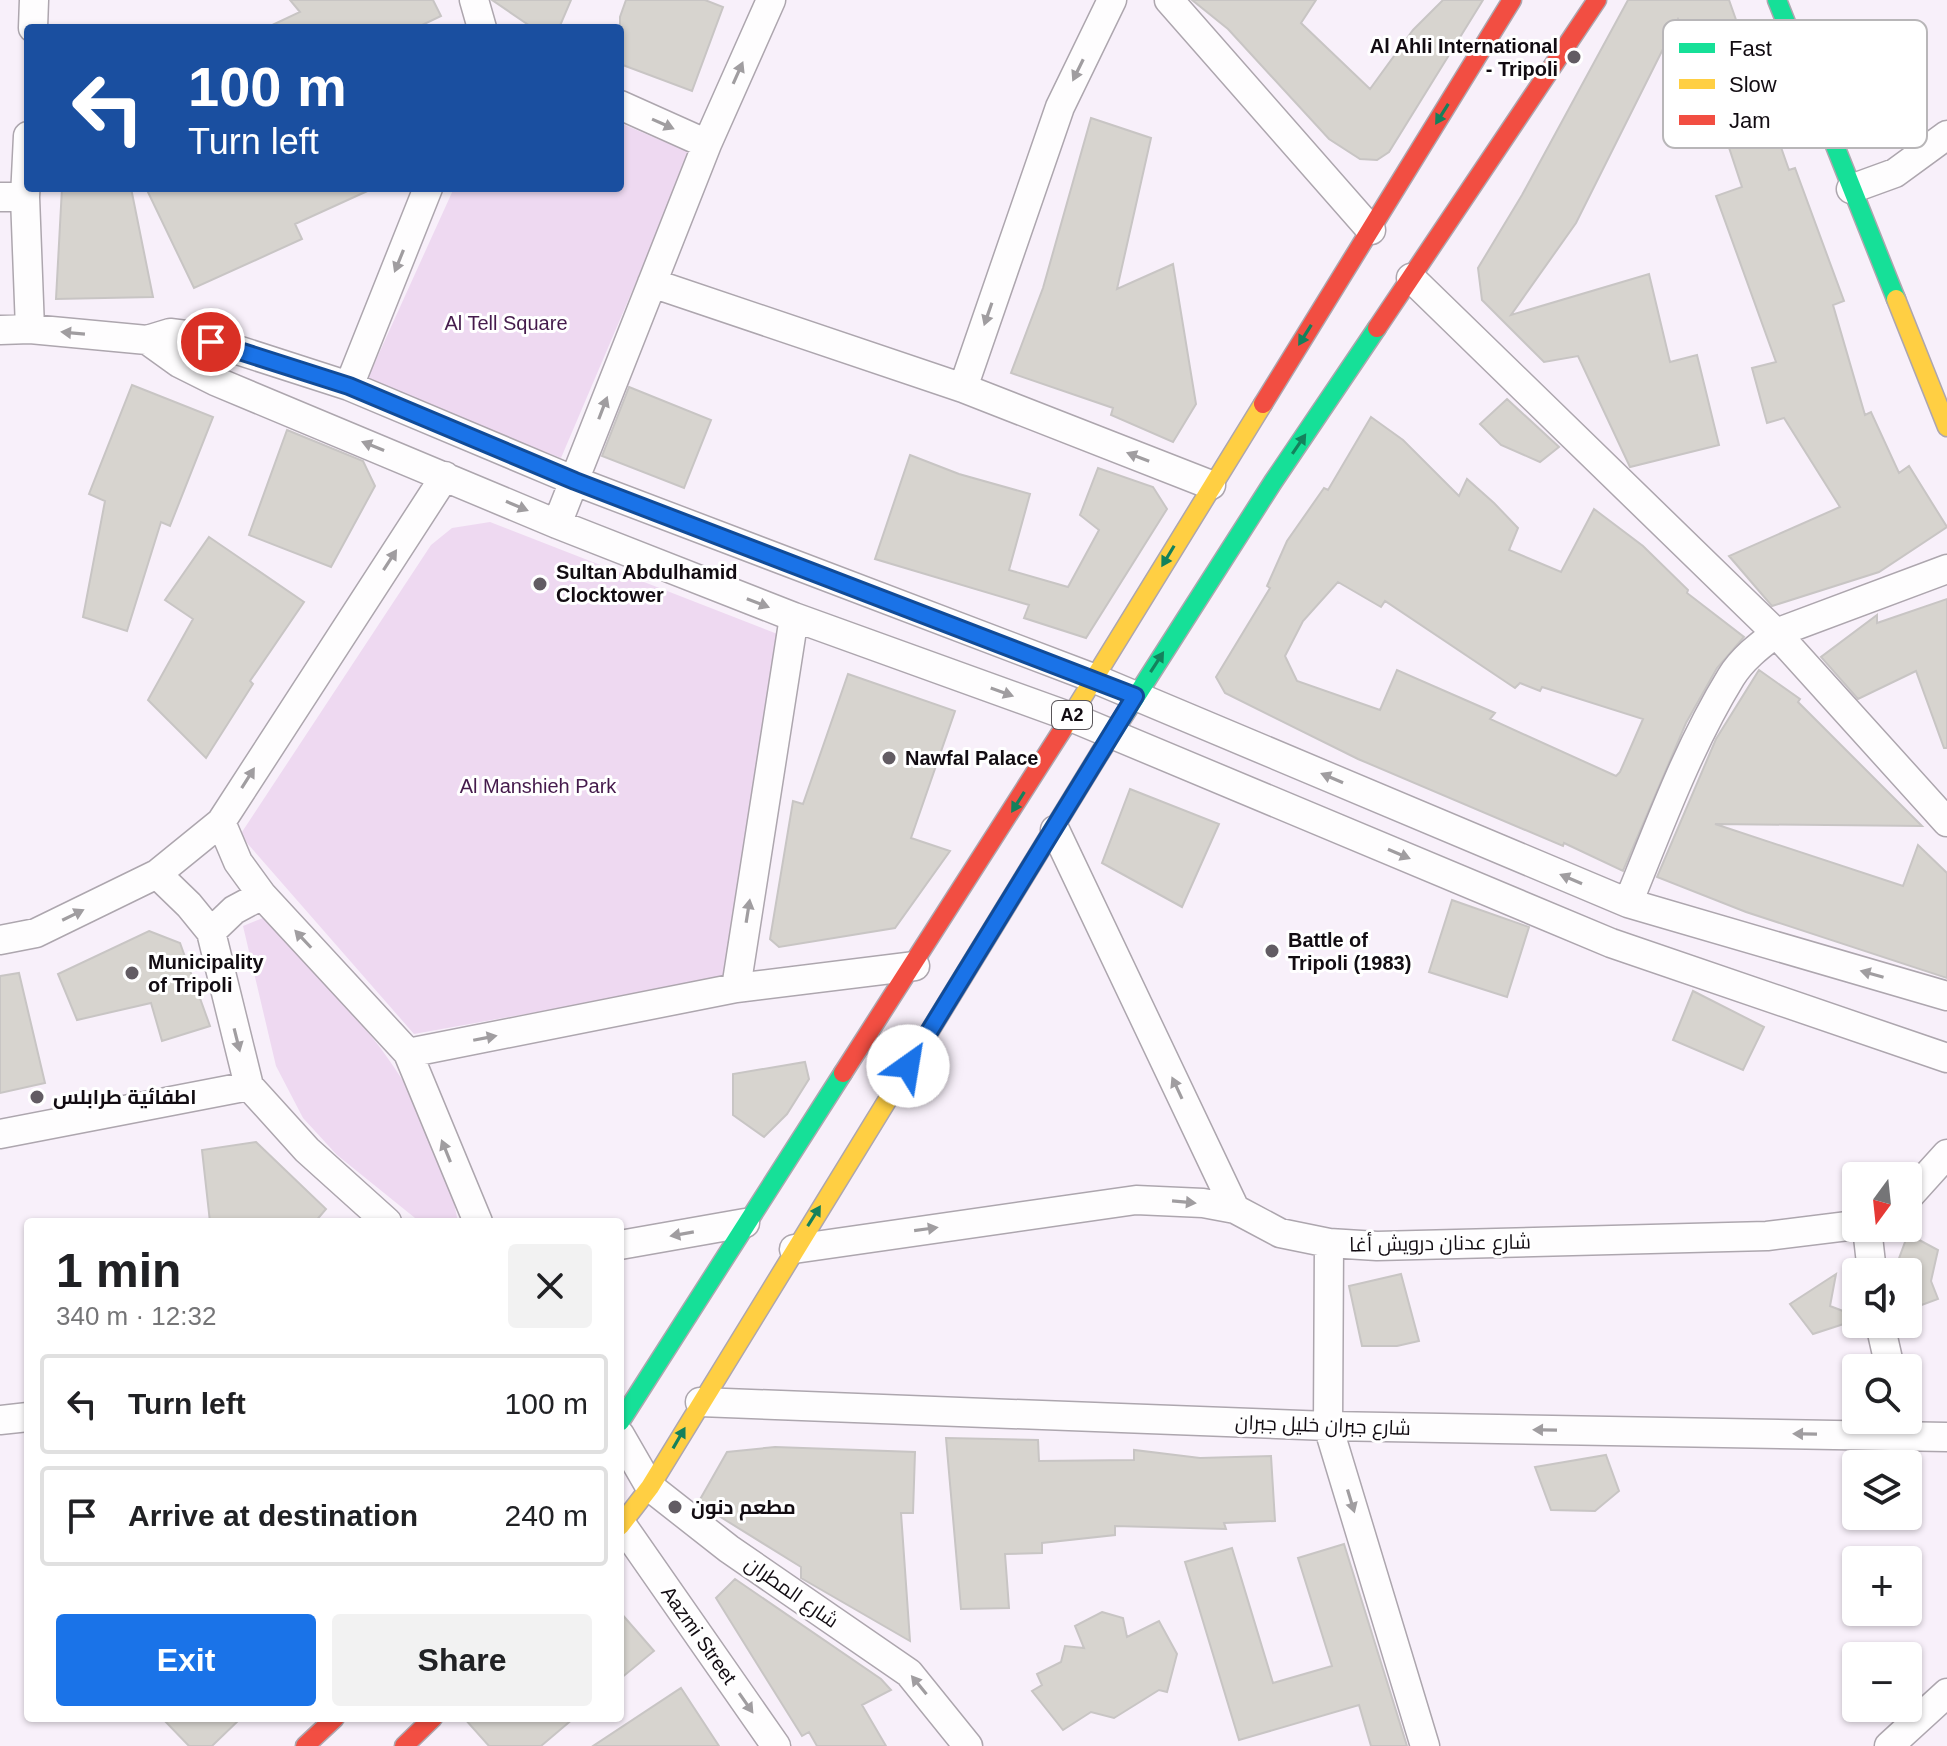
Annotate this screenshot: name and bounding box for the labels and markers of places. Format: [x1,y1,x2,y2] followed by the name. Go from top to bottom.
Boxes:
[1370,35,1558,80] place label: Al Ahli International - Tripoli
[1565,48,1583,66] marker: Al Ahli International - Tripoli
[177,308,245,376] pin
[556,561,737,606] place label: Sultan Abdulhamid Clocktower
[531,575,549,593] marker: Sultan Abdulhamid Clocktower
[905,747,1038,769] place label: Nawfal Palace
[880,749,898,767] marker: Nawfal Palace
[1288,929,1411,974] place label: Battle of Tripoli (1983)
[1263,942,1281,960] marker: Battle of Tripoli (1983)
[148,951,264,996] place label: Municipality of Tripoli
[123,964,141,982] marker: Municipality of Tripoli
[53,1086,197,1109] place label: اطفائية طرابلس
[28,1088,46,1106] marker: اطفائية طرابلس
[691,1496,796,1521] place label: مطعم دنون
[666,1498,684,1516] marker: مطعم دنون

